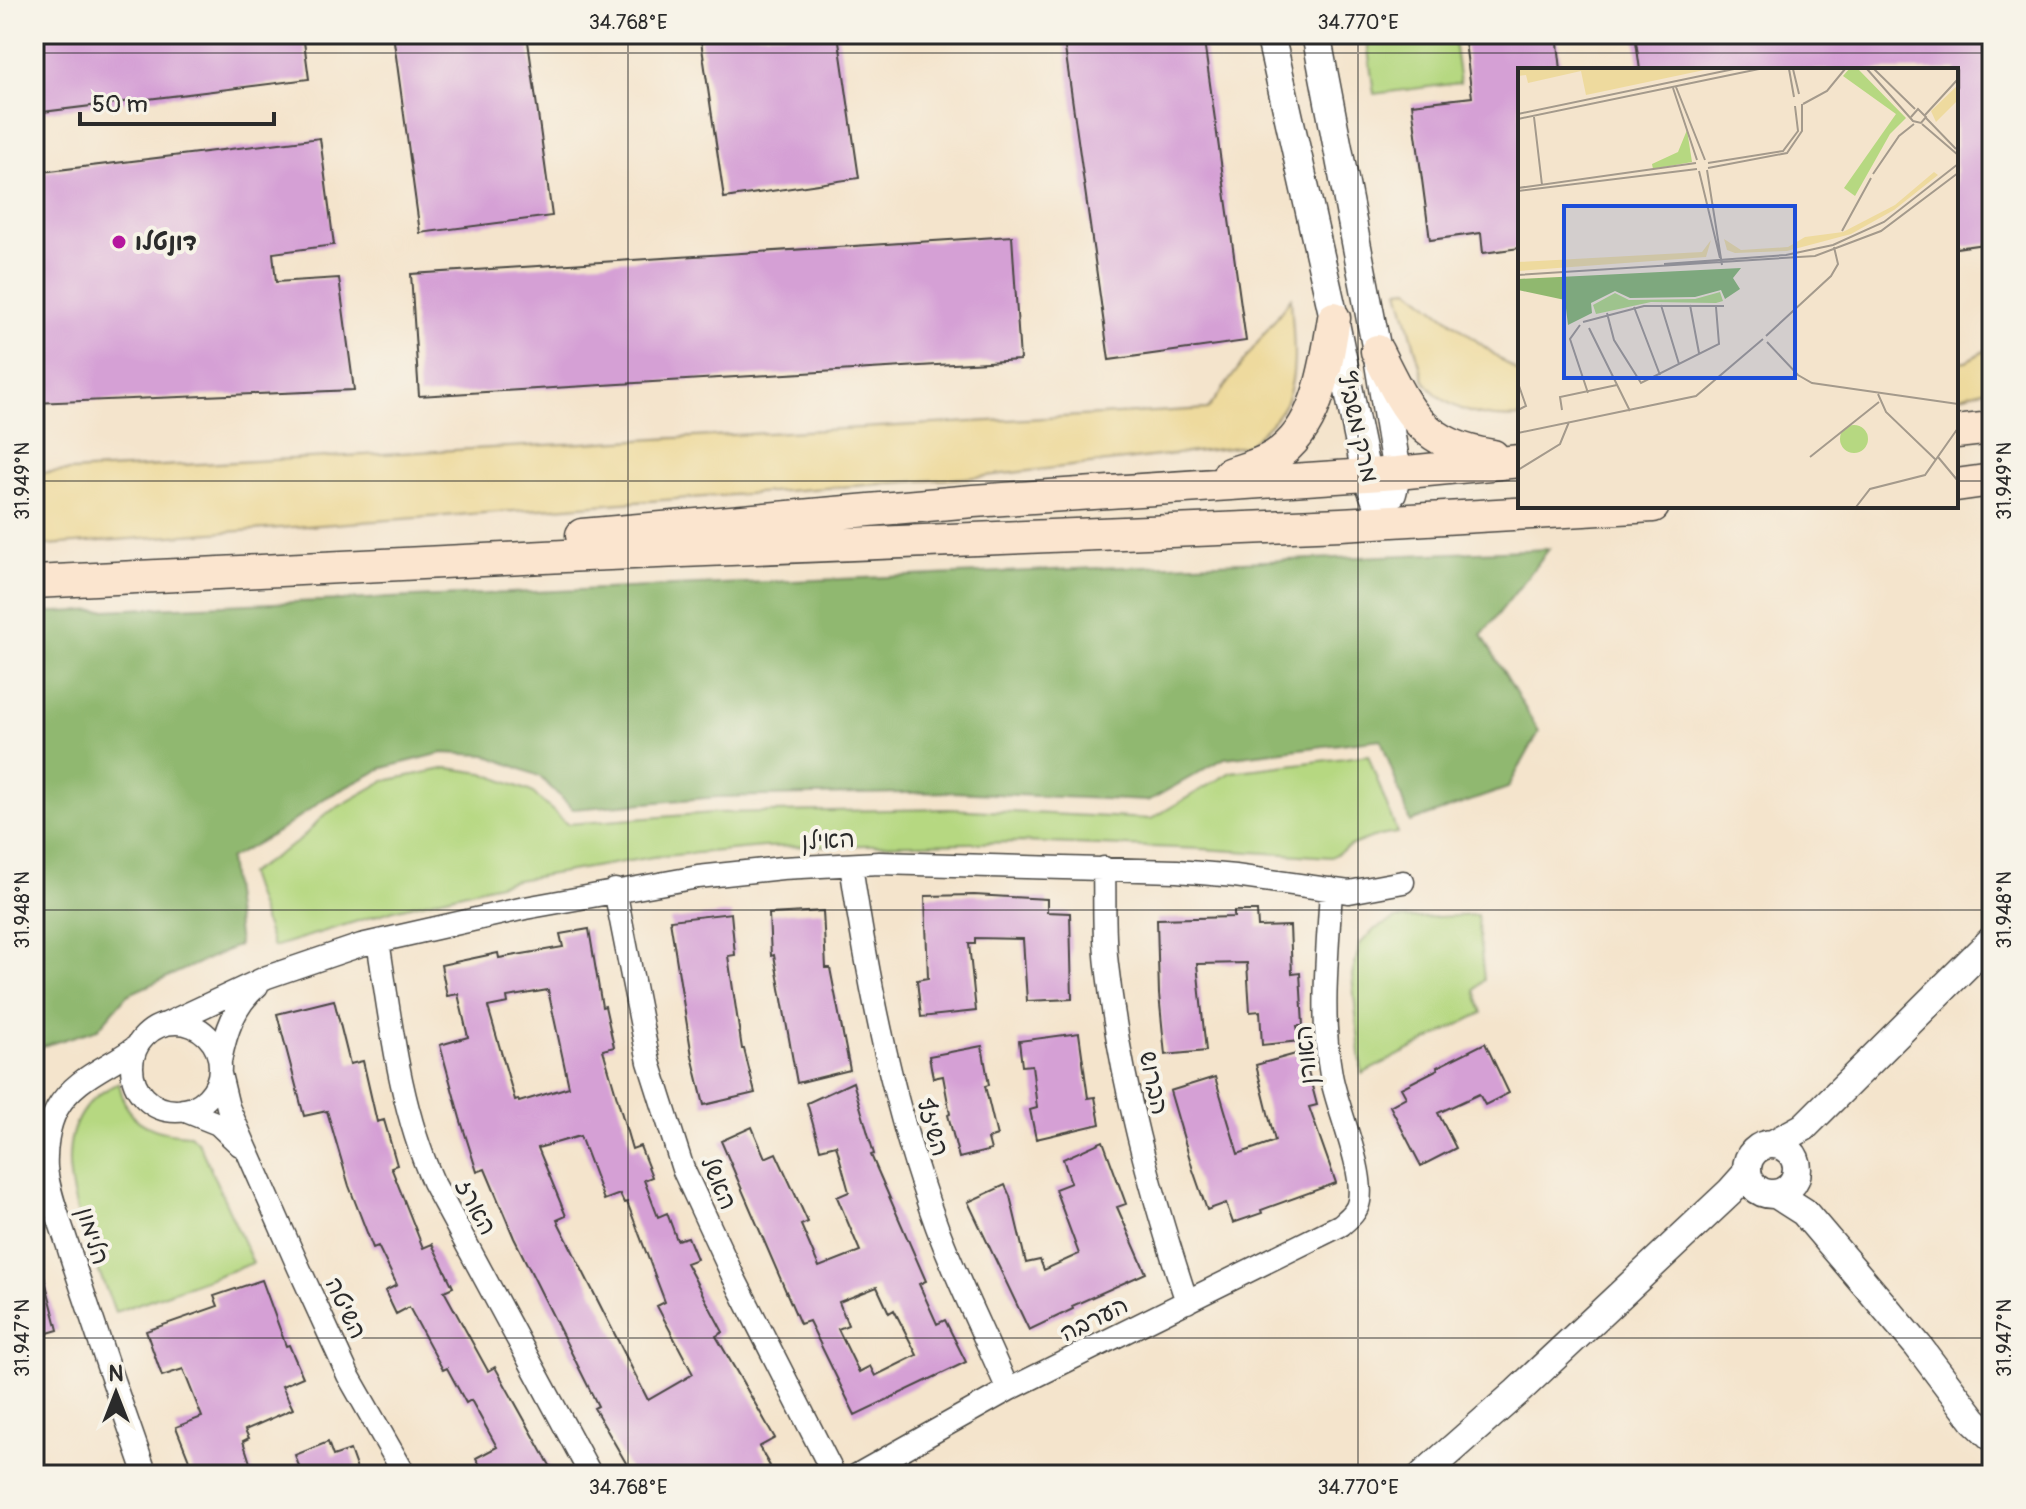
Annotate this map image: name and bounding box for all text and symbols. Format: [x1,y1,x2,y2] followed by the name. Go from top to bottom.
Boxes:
[589,10,667,35] text: 34.768°E
[1317,10,1399,35] text: 34.770°E
[1518,68,1958,508] inset map
[80,76,274,126] scale bar
[92,90,148,119] text: 50 m
[135,228,197,257] place label: דונטלו
[110,233,128,251] marker: דונטלו
[1331,369,1384,486] street label: מרק משביץ
[10,442,35,520] text: 31.949°N
[1992,442,2017,520] text: 31.949°N
[801,825,855,856] street label: האילן
[10,871,35,949] text: 31.948°N
[1992,871,2017,949] text: 31.948°N
[1289,1024,1324,1086] street label: האורן
[1133,1049,1174,1118] street label: הברוש
[910,1094,955,1160] street label: השיזף
[694,1152,743,1214] street label: האשל
[449,1174,502,1240] street label: הארז
[70,1204,115,1268] street label: הלימון
[319,1273,372,1344] street label: השיטה
[1055,1291,1133,1348] street label: הערבה
[10,1299,35,1377] text: 31.947°N
[1992,1299,2017,1377] text: 31.947°N
[76,1353,156,1433] north arrow
[109,1360,124,1388] text: N
[589,1475,667,1500] text: 34.768°E
[1317,1475,1399,1500] text: 34.770°E

